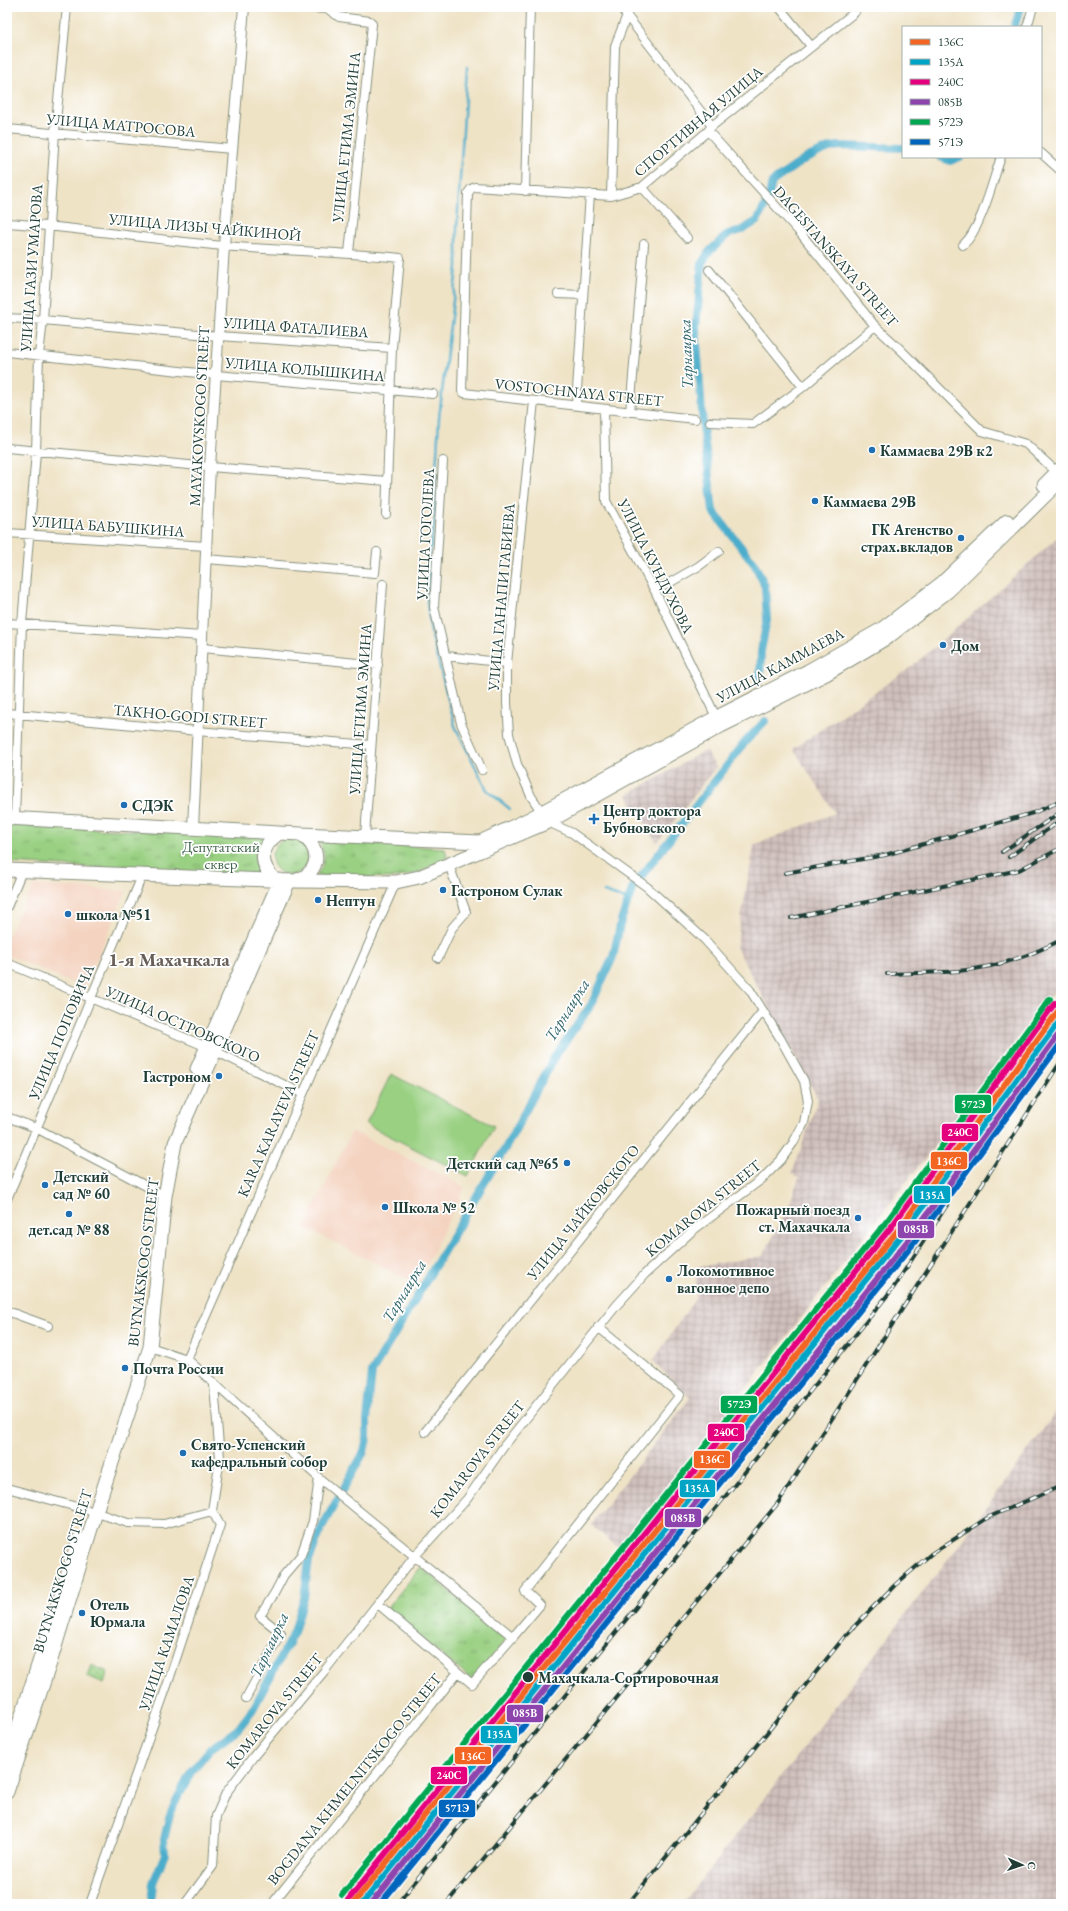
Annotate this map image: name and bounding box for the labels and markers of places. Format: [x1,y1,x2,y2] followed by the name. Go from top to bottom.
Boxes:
[880,441,993,460] place label: Каммаева 29В к2
[867,445,877,455] marker: Каммаева 29В к2
[823,492,916,511] place label: Каммаева 29В
[810,496,820,506] marker: Каммаева 29В
[861,520,953,556] place label: ГК Агенство страх.вкладов
[956,533,966,543] marker: ГК Агенство страх.вкладов
[951,636,979,655] place label: Дом
[938,640,948,650] marker: Дом
[132,796,174,815] place label: СДЭК
[119,800,129,810] marker: СДЭК
[603,801,701,837] place label: Центр доктора Бубновского
[588,813,600,825] marker: Центр доктора Бубновского
[451,881,563,900] place label: Гастроном Сулак
[438,885,448,895] marker: Гастроном Сулак
[326,891,376,910] place label: Нептун
[313,895,323,905] marker: Нептун
[76,905,151,924] place label: школа №51
[63,909,73,919] marker: школа №51
[143,1067,211,1086] place label: Гастроном
[214,1071,224,1081] marker: Гастроном
[446,1154,559,1173] place label: Детский сад №65
[562,1158,572,1168] marker: Детский сад №65
[53,1167,110,1203] place label: Детский сад № 60
[40,1180,50,1190] marker: Детский сад № 60
[393,1198,475,1217] place label: Школа № 52
[736,1200,850,1236] place label: Пожарный поезд ст. Махачкала
[380,1202,390,1212] marker: Школа № 52
[64,1209,74,1219] marker: дет.сад № 88
[853,1213,863,1223] marker: Пожарный поезд ст. Махачкала
[29,1220,109,1239] place label: дет.сад № 88
[677,1261,774,1297] place label: Локомотивное вагонное депо
[664,1274,674,1284] marker: Локомотивное вагонное депо
[133,1359,224,1378] place label: Почта России
[120,1363,130,1373] marker: Почта России
[191,1435,327,1471] place label: Свято-Успенский кафедральный собор
[178,1448,188,1458] marker: Свято-Успенский кафедральный собор
[90,1595,146,1631] place label: Отель Юрмала
[77,1608,87,1618] marker: Отель Юрмала
[538,1668,719,1687] place label: Махачкала-Сортировочная
[521,1670,535,1684] marker: Махачкала-Сортировочная

